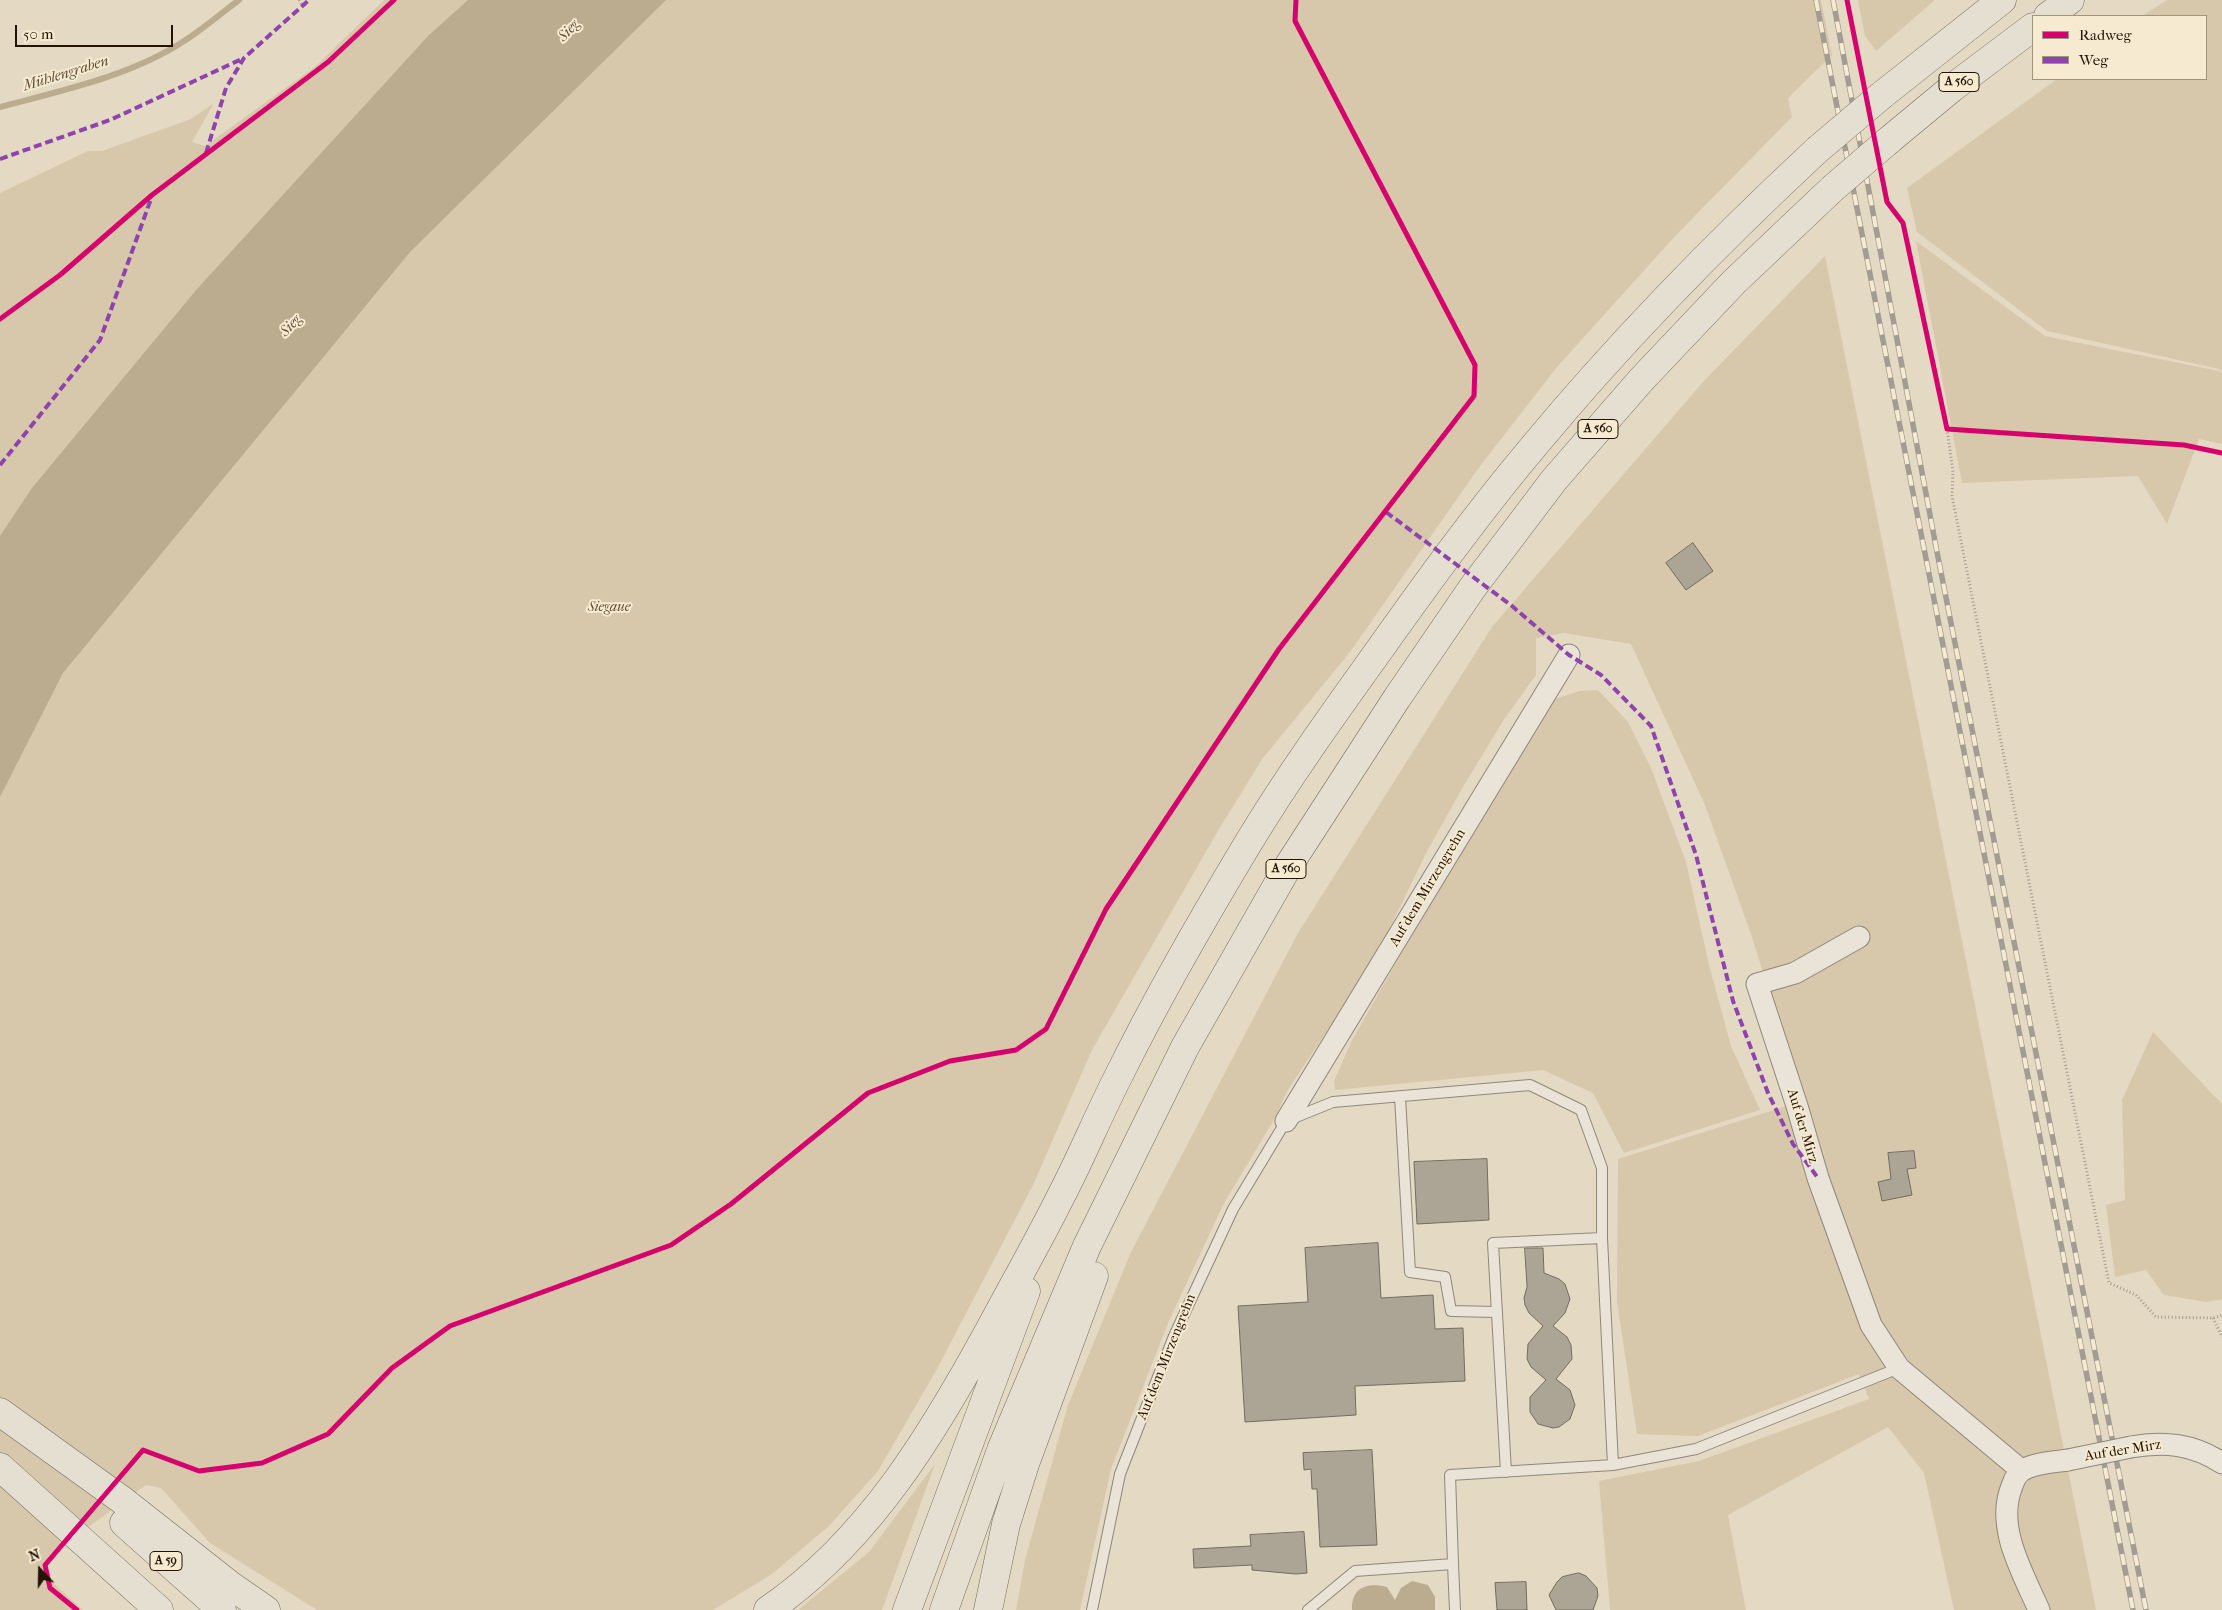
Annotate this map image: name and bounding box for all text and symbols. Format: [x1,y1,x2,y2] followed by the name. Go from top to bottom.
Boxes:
[18,15,175,47] scale bar
[2032,15,2207,80] legend
[554,16,584,46] water label: Sieg
[23,25,53,43] text: 50 m
[2079,26,2131,44] text: Radweg
[2079,51,2108,69] text: Weg
[21,52,111,96] water label: Mühlengraben
[1939,72,1979,91] road number: A 560
[276,311,306,341] water label: Sieg
[1578,419,1618,438] road number: A 560
[588,600,630,616] park label: Siegaue
[1386,826,1470,950] street label: Auf dem Mirzengrehn
[1266,860,1306,879] road number: A 560
[1783,1087,1821,1165] street label: Auf der Mirz
[1134,1292,1200,1422] street label: Auf dem Mirzengrehn
[2084,1437,2162,1465] street label: Auf der Mirz
[15,1545,65,1595] north arrow
[26,1546,42,1565] text: N
[150,1552,182,1570] road number: A 59

